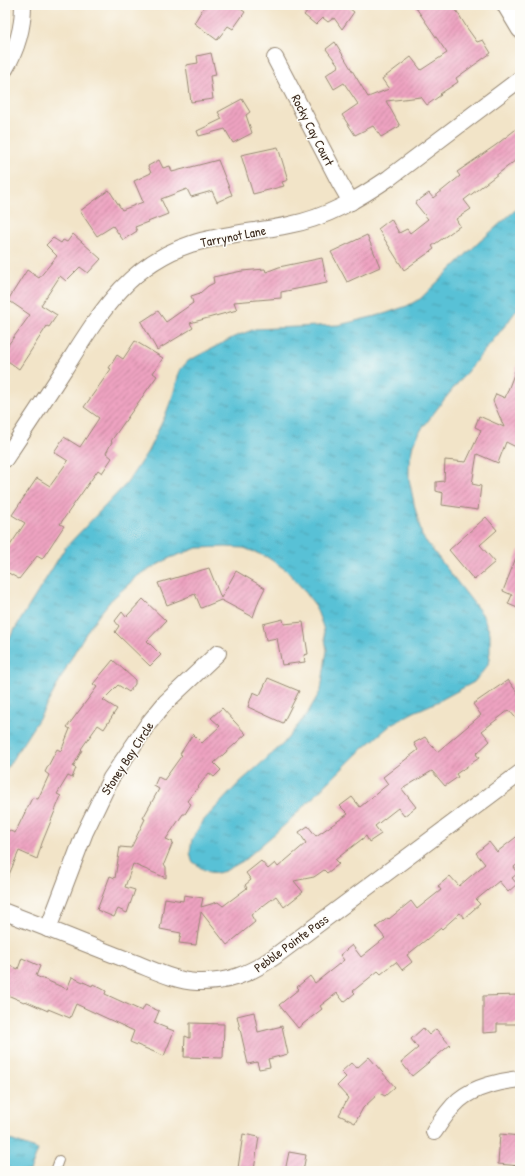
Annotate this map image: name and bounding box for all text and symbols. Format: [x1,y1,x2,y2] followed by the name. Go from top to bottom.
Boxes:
[287,91,339,169] street label: Rocky Cay Court
[199,221,267,251] street label: Tarrynot Lane
[97,718,157,798] street label: Stoney Bay Circle
[250,910,332,976] street label: Pebble Pointe Pass

